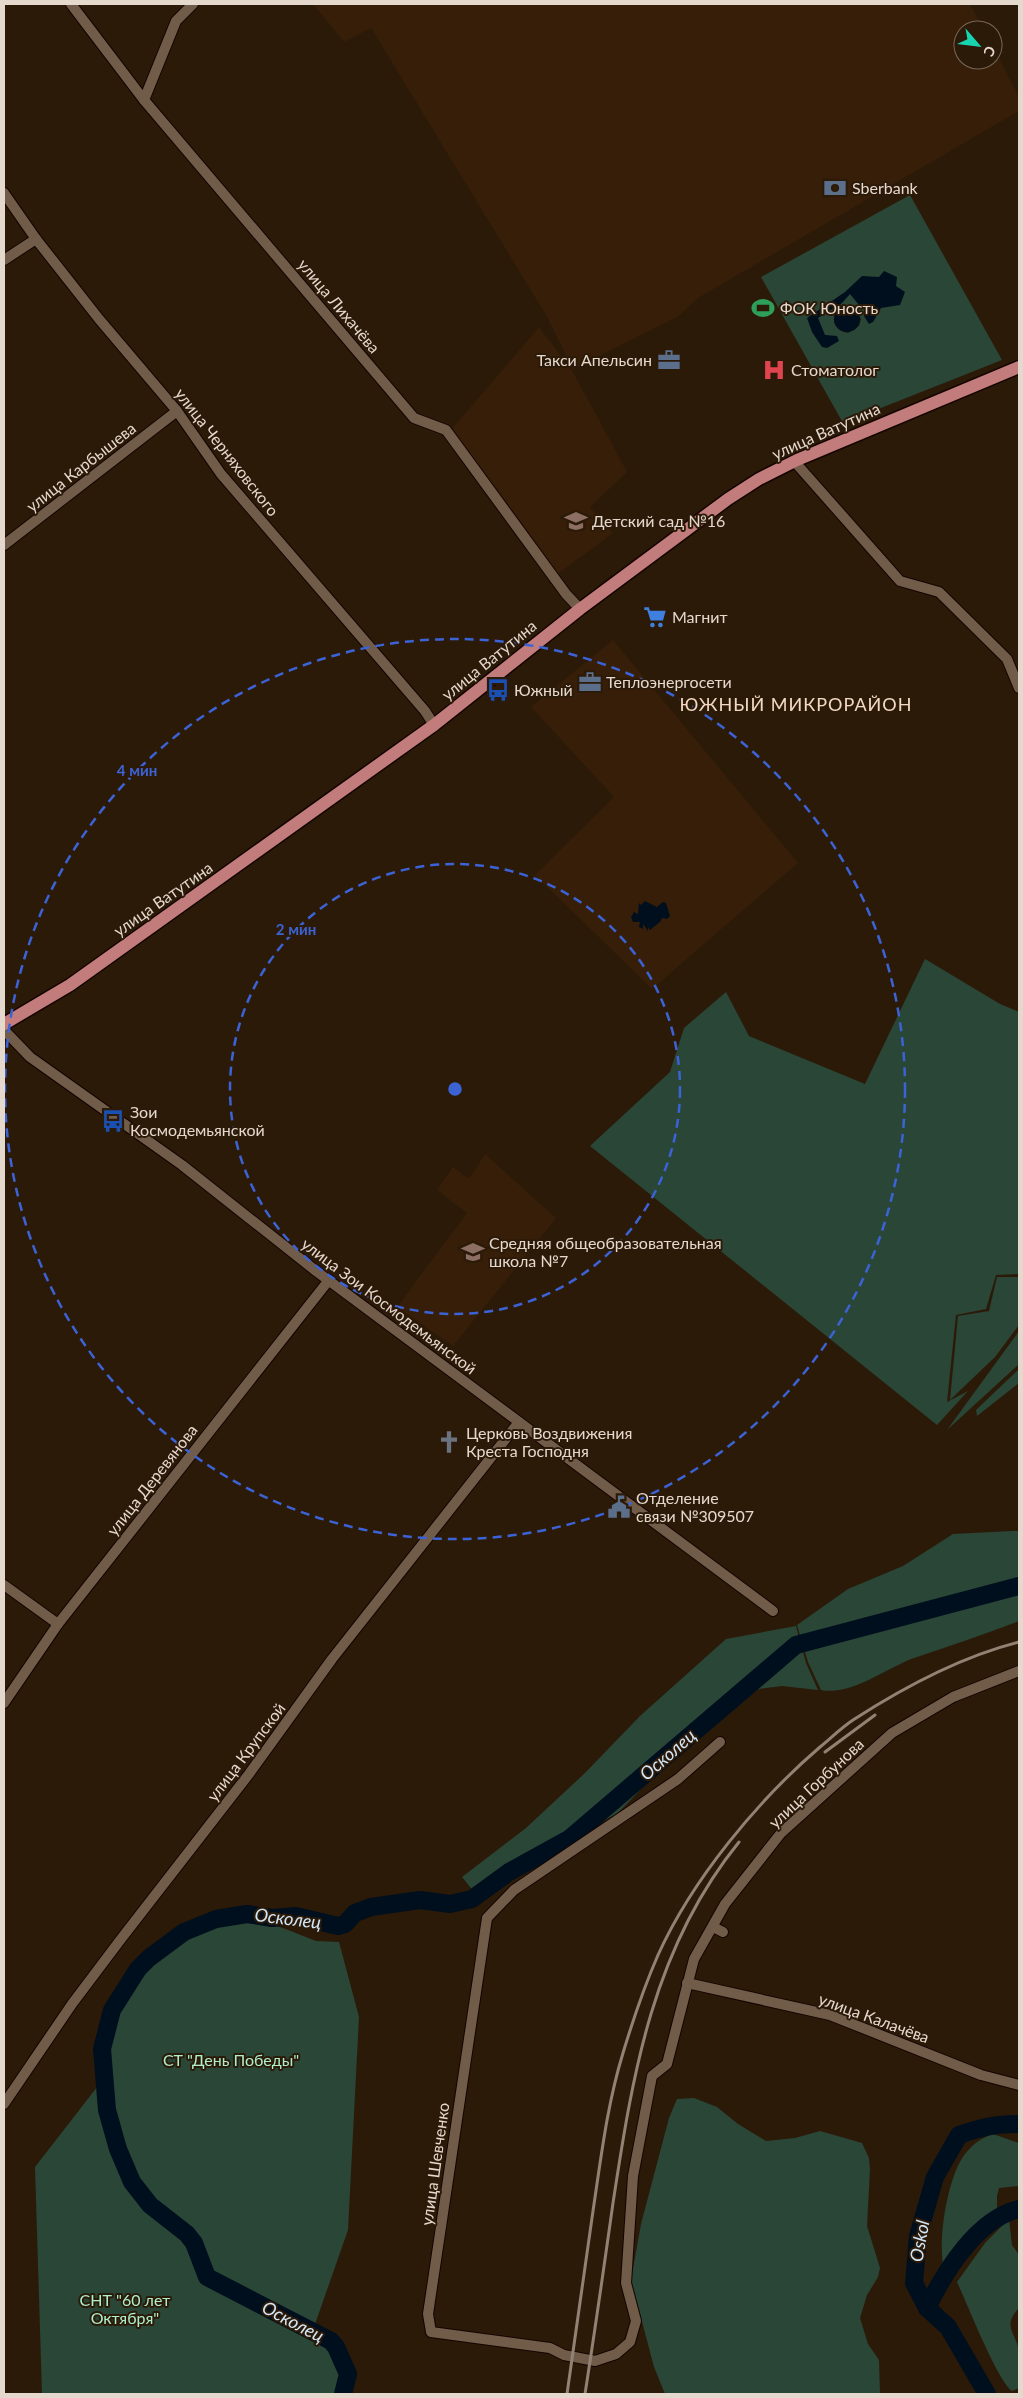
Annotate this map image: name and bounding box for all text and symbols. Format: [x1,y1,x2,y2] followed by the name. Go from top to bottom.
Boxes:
[953,20,1003,70] north arrow
[980,43,1000,60] text: С
[822,175,848,201] bank icon: Sberbank
[852,178,919,197] place label: Sberbank
[295,255,384,357] street label: улица Лихачёва
[750,295,776,321] sports icon: ФОК Юность
[780,298,879,317] place label: ФОК Юность
[656,347,682,373] office icon: Такси Апельсин
[536,350,652,369] place label: Такси Апельсин
[761,357,787,383] hospital icon: Стоматолог
[791,360,879,379] place label: Стоматолог
[172,384,283,519] street label: улица Черняховского
[769,398,883,463] street label: улица Ватутина
[22,418,139,515] street label: улица Карбышева
[563,508,589,534] school or university icon: Детский сад №16
[592,511,725,530] place label: Детский сад №16
[642,604,668,630] supermarket icon: Магнит
[672,607,728,626] place label: Магнит
[437,616,540,704] street label: улица Ватутина
[577,669,603,695] office icon: Теплоэнергосети
[606,672,732,691] place label: Теплоэнергосети
[485,677,511,703] bus stop icon: Южный
[514,680,573,699] place label: Южный
[680,693,912,715] district label: ЮЖНЫЙ МИКРОРАЙОН
[117,761,157,779] text: 4 мин
[110,857,216,940] street label: улица Ватутина
[276,920,316,938] text: 2 мин
[446,1080,464,1098] centre of rings
[130,1102,265,1139] place label: Зои Космодемьянской
[100,1108,126,1134] bus stop icon: Зои Космодемьянской
[489,1233,722,1270] place label: Средняя общеобразовательная школа №7
[298,1234,480,1378] street label: улица Зои Космодемьянской
[460,1239,486,1265] school or university icon: Средняя общеобразовательная школа №7
[102,1420,201,1539] street label: улица Деревянова
[466,1423,632,1460] place label: Церковь Воздвижения Креста Господня
[436,1429,462,1455] church icon: Церковь Воздвижения Креста Господня
[636,1488,754,1525] place label: Отделение связи №309507
[606,1494,632,1520] public building icon: Отделение связи №309507
[202,1699,289,1805] street label: улица Крупской
[635,1724,700,1785] water label: Осколец
[764,1734,867,1832] street label: улица Горбунова
[253,1903,323,1933] water label: Осколец
[816,1989,932,2046] street label: улица Калачёва
[163,2050,299,2069] park label: СТ "День Победы"
[416,2101,453,2227] street label: улица Шевченко
[905,2218,933,2263] water label: Oskol
[80,2290,170,2327] park label: СНТ "60 лет Октября"
[259,2296,328,2347] water label: Осколец

